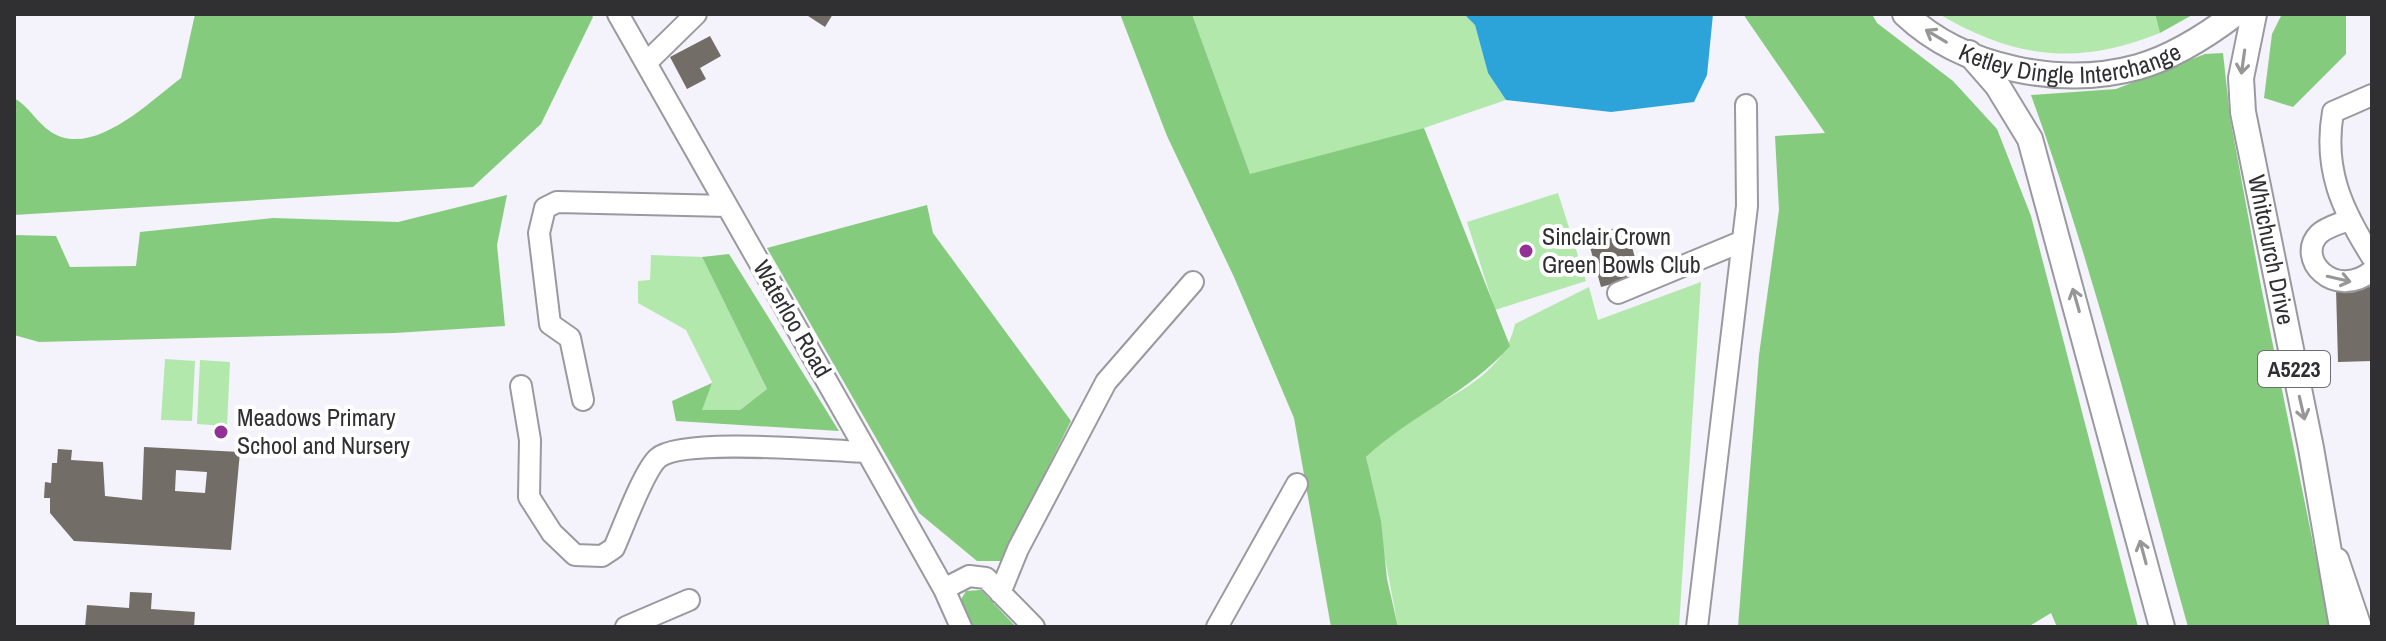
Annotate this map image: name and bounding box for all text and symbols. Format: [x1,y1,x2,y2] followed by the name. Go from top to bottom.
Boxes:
[1925,28,1948,44] one-way arrow
[1957,30,2183,58] street label: Ketley Dingle Interchange
[1954,35,2186,90] text: Ketley Dingle Interchange
[2235,49,2250,74] one-way arrow
[2241,172,2303,327] street label: Whitchurch Drive
[1542,220,1701,280] place label: Sinclair Crown Green Bowls Club
[1517,242,1535,260] marker: Sinclair Crown Green Bowls Club
[746,254,839,383] street label: Waterloo Road
[2325,272,2351,287] one-way arrow
[2067,288,2082,314] one-way arrow
[2258,351,2330,387] road number: A5223
[2295,394,2310,420] one-way arrow
[237,401,410,461] place label: Meadows Primary School and Nursery
[212,423,230,441] marker: Meadows Primary School and Nursery
[2134,539,2149,565] one-way arrow

